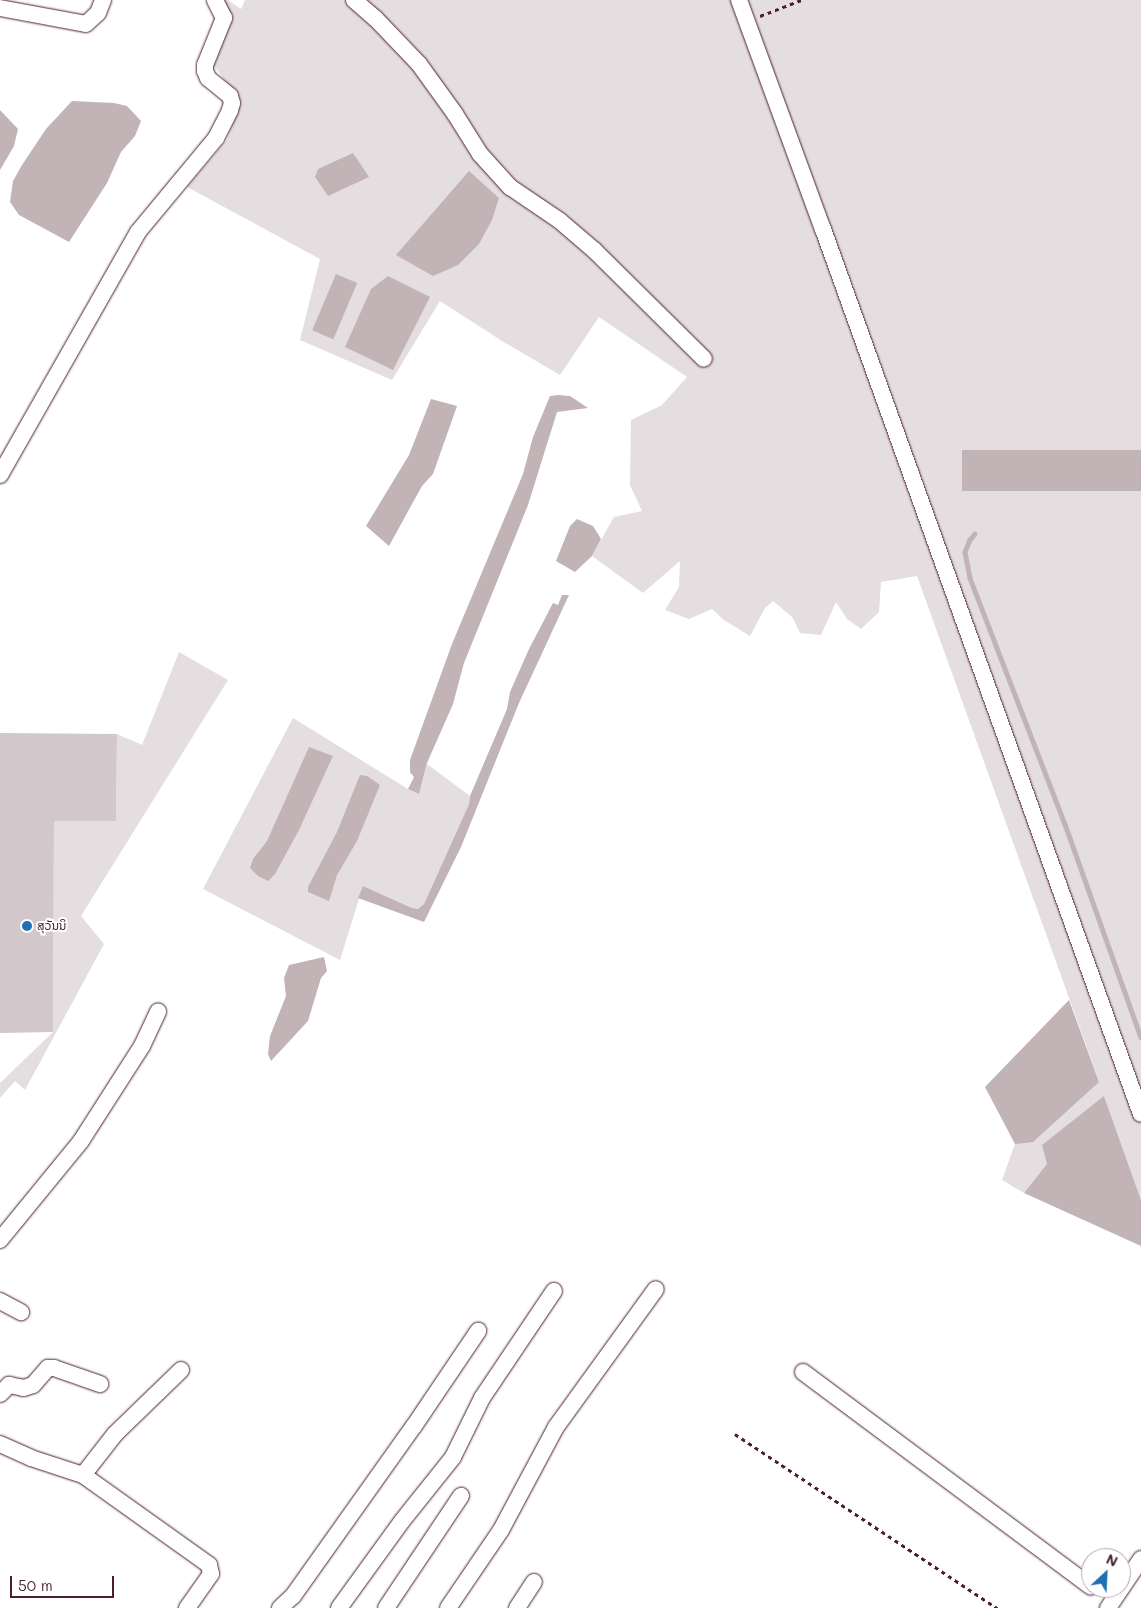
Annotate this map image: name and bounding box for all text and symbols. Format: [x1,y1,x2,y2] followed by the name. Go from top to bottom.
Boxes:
[37,919,66,933] place label: ສຸວັນນິ
[21,920,33,932] marker: ສຸວັນນິ
[1081,1548,1131,1598] north arrow
[1103,1549,1121,1571] text: N
[12,1566,116,1598] scale bar
[18,1575,53,1595] text: 50 m

